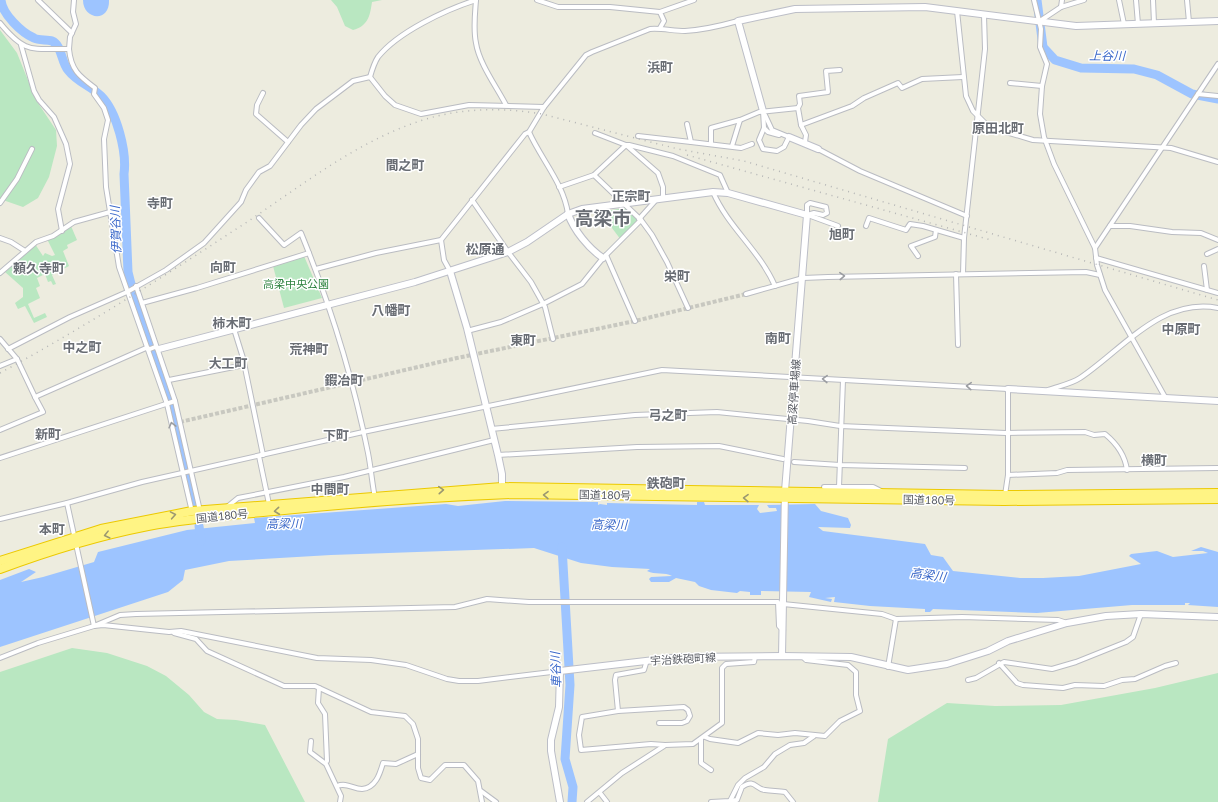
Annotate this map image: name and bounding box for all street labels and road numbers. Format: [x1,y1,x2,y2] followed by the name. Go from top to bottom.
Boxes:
[785,359,802,425] street label: 高梁停車場線
[579,488,631,501] street label: 国道180号
[903,493,955,506] street label: 国道180号
[195,506,249,525] street label: 国道180号
[650,650,716,667] street label: 宇治鉄砲町線

